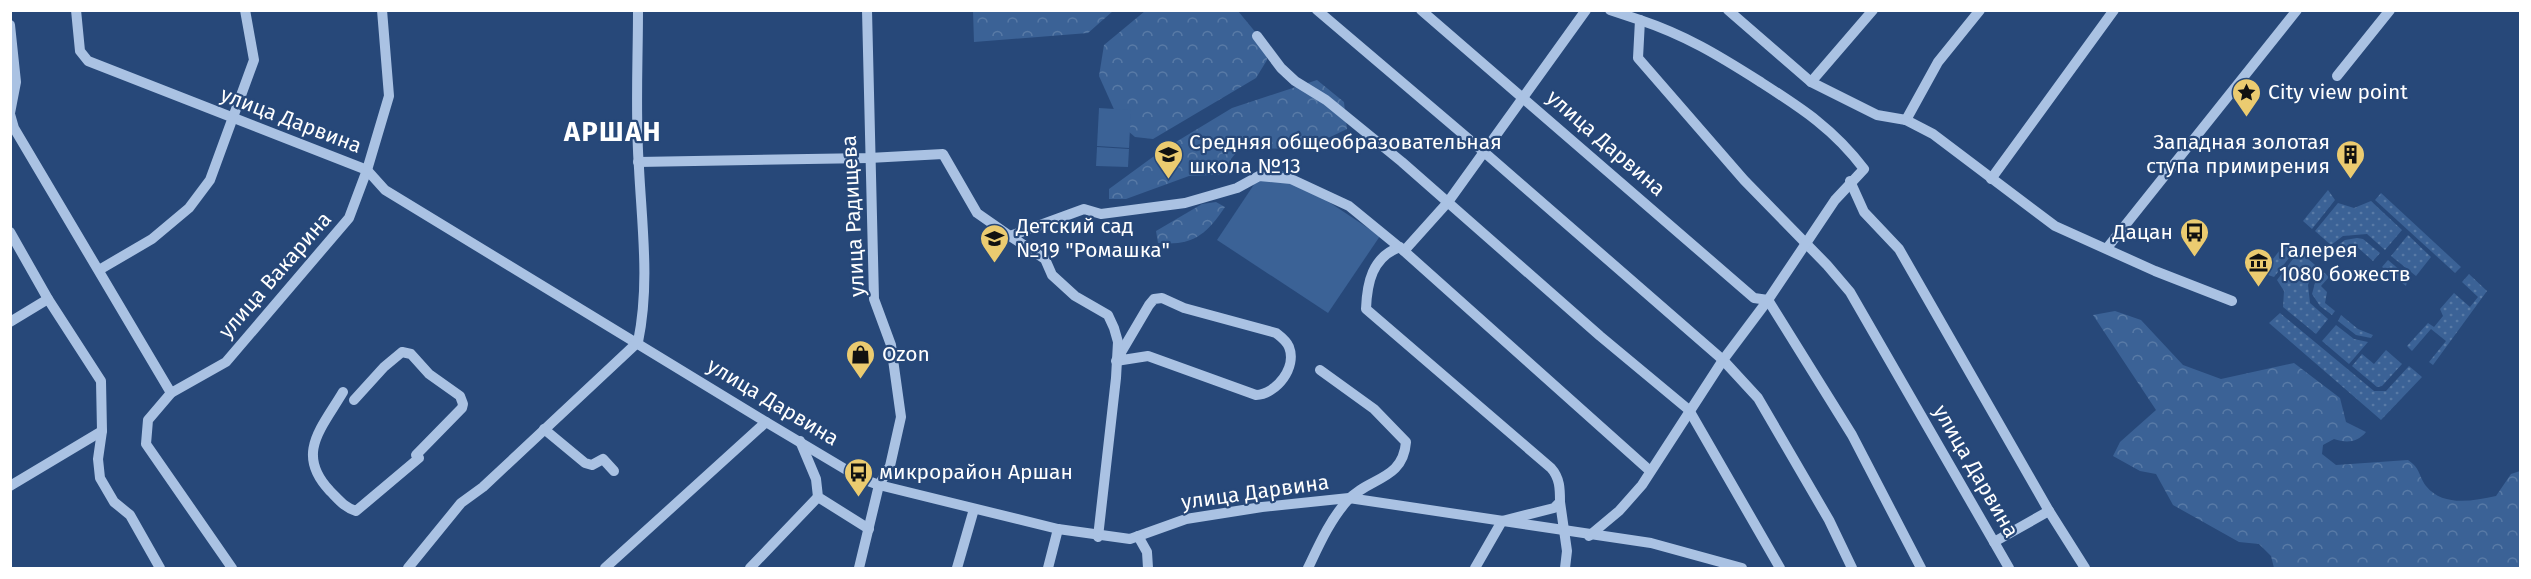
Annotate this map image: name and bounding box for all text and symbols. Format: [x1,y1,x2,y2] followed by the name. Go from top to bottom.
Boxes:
[2231,76,2263,118] place icon: City view point
[2268,79,2408,105] place label: City view point
[217,81,365,159] street label: улица Дарвина
[1541,84,1671,202] street label: улица Дарвина
[563,116,662,148] district label: АРШАН
[1189,129,1502,179] place label: Средняя общеобразовательная школа №13
[2146,129,2330,179] place label: Западная золотая ступа примирения
[836,134,870,298] street label: улица Радищева
[1152,138,1184,180] school or university icon: Средняя общеобразовательная школа №13
[2335,138,2367,180] building icon: Западная золотая ступа примирения
[213,206,337,344] street label: улица Вакарина
[1015,213,1170,263] place label: Детский сад №19 "Ромашка"
[2178,216,2210,258] bus stop icon: Дацан
[2112,219,2173,245] place label: Дацан
[979,222,1011,264] school or university icon: Детский сад №19 "Ромашка"
[2279,237,2411,287] place label: Галерея 1080 божеств
[2242,246,2274,288] museum icon: Галерея 1080 божеств
[845,338,877,380] shop icon: Ozon
[882,341,930,367] place label: Ozon
[702,352,844,452] street label: улица Дарвина
[1927,400,2025,542] street label: улица Дарвина
[842,456,874,498] bus stop icon: микрорайон Аршан
[879,459,1073,485] place label: микрорайон Аршан
[1179,469,1331,515] street label: улица Дарвина

